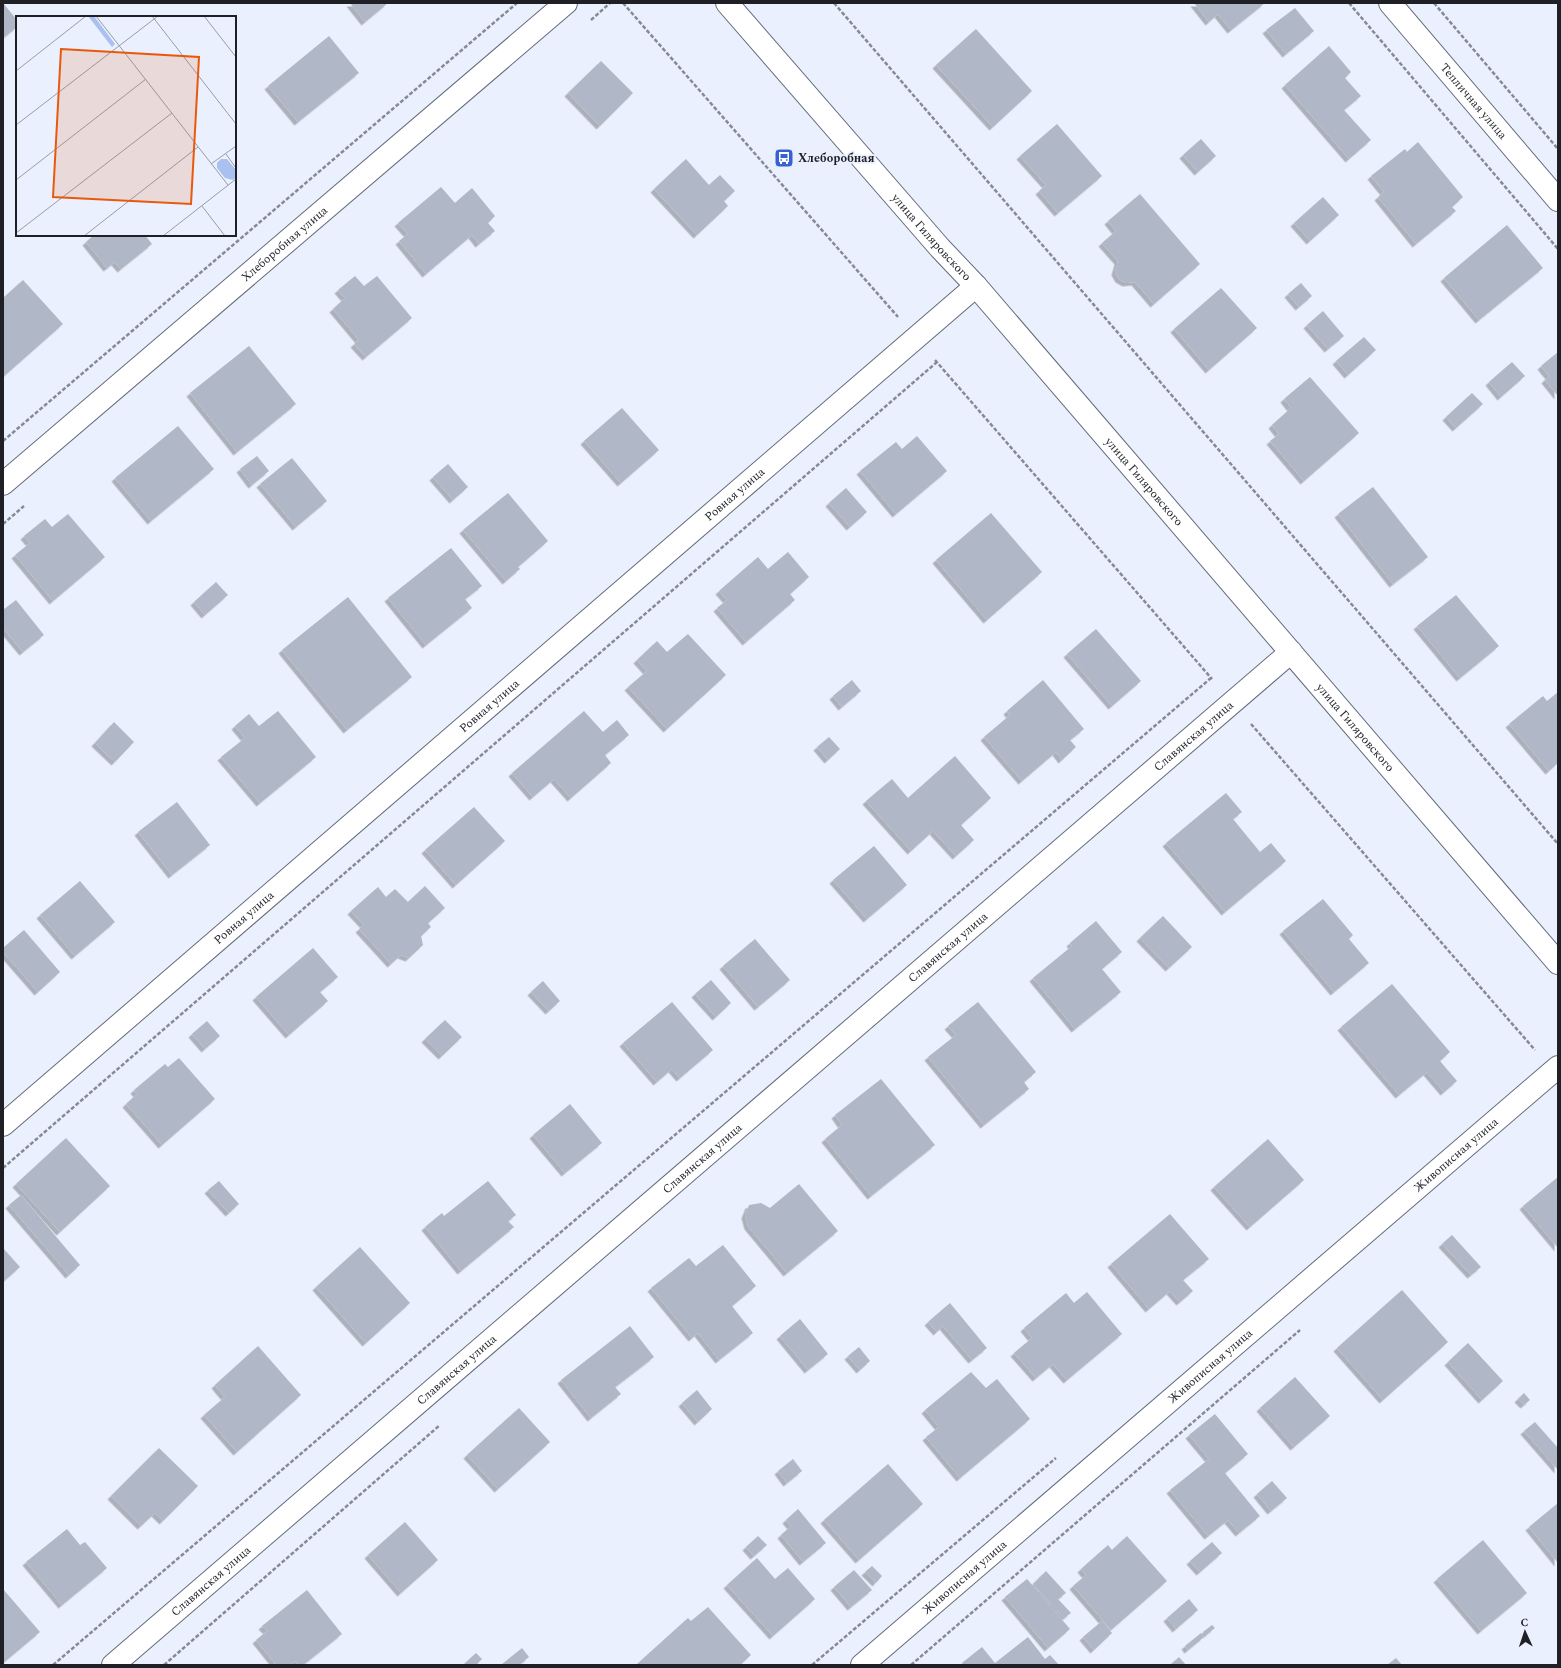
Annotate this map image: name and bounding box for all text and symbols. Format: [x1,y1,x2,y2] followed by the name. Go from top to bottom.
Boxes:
[16,16,236,236] inset map
[1436,59,1512,144] street label: Тепличная улица
[773,147,795,169] bus stop icon: Хлеборобная
[798,149,875,168] place label: Хлеборобная
[886,188,976,285] street label: улица Гиляровского
[237,201,332,286] street label: Хлеборобная улица
[1100,432,1188,530] street label: улица Гиляровского
[700,463,769,526] street label: Ровная улица
[455,674,524,737] street label: Ровная улица
[1311,678,1399,776] street label: улица Гиляровского
[1149,696,1238,776] street label: Славянская улица
[209,886,278,949] street label: Ровная улица
[904,907,992,987] street label: Славянская улица
[1409,1113,1503,1197] street label: Живописная улица
[658,1118,746,1198] street label: Славянская улица
[1164,1324,1257,1408] street label: Живописная улица
[412,1330,501,1410] street label: Славянская улица
[918,1535,1011,1619] street label: Живописная улица
[167,1541,255,1621] street label: Славянская улица
[1505,1612,1545,1652] north arrow
[1520,1614,1529,1631] text: С

